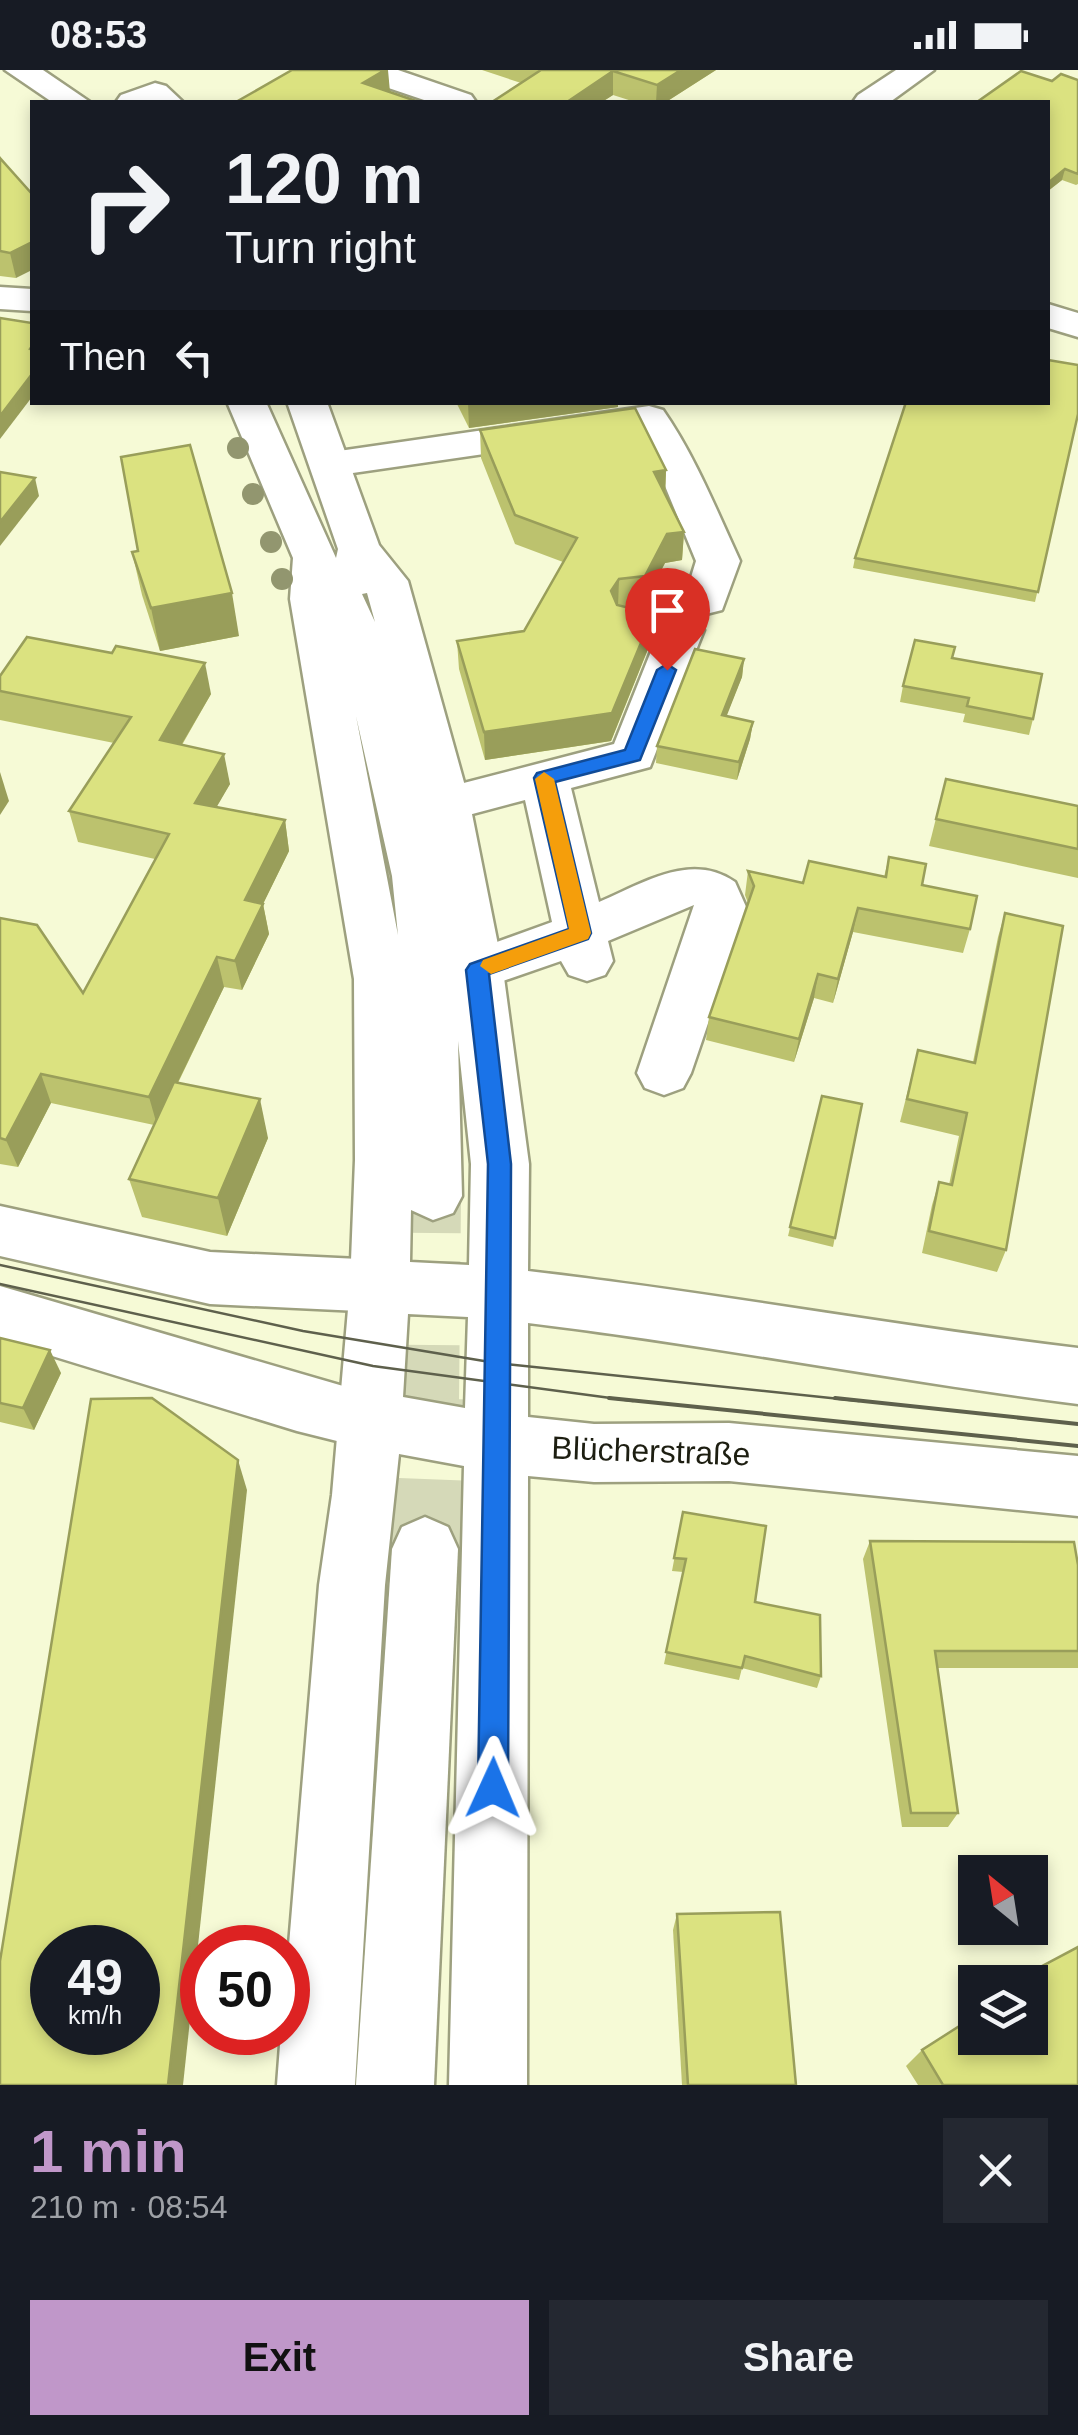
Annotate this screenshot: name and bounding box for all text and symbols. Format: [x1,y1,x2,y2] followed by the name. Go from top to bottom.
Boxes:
[50,14,147,56] text: 08:53
[60,140,190,270] icon: right
[225,140,423,218] text: 120 m
[225,222,416,273] text: Turn right
[167,330,222,385] icon: left
[60,336,147,378] text: Then
[625,568,710,671] pin
[640,583,695,638] icon: arrive
[551,1430,751,1472] street label: Blücherstraße
[441,1736,545,1840] position arrow
[958,1855,1048,1945] north arrow
[958,1855,1048,2055] map controls
[180,1925,310,2055] speed limit sign: 50
[67,1950,123,2006] text: 49
[958,1965,1048,2055] button: layers
[68,2001,122,2029] text: km/h
[30,2118,187,2185] text: 1 min
[943,2118,1048,2223] button: close
[30,2189,227,2225] text: 210 m · 08:54
[30,2300,529,2415] button: Exit
[549,2300,1048,2415] button: Share

